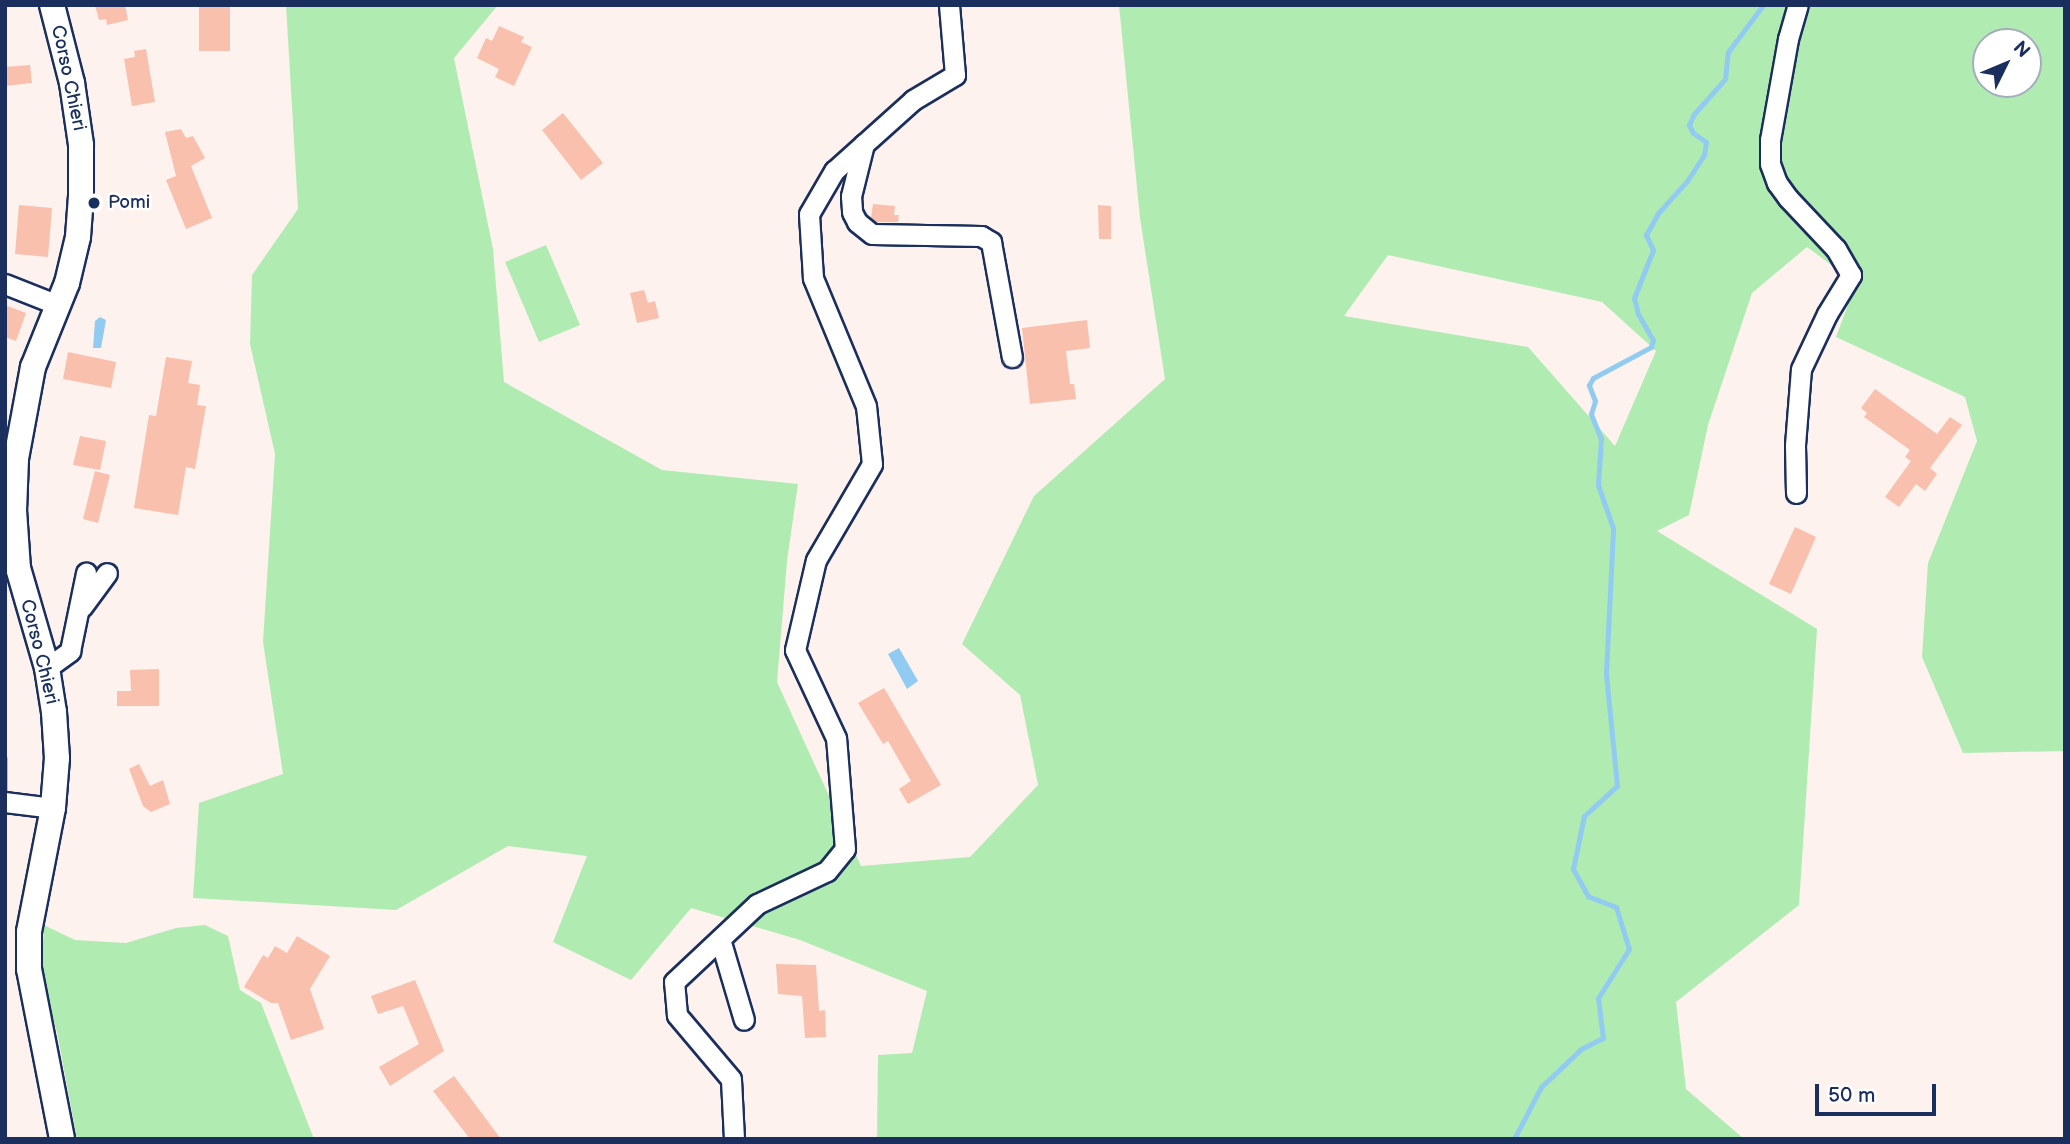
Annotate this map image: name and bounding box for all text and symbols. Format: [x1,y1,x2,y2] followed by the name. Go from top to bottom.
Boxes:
[46,23,90,133] street label: Corso Chieri
[1972,28,2042,98] north arrow
[2008,37,2035,63] text: N
[108,192,150,214] place label: Pomi
[86,195,102,211] marker: Pomi
[15,597,63,707] street label: Corso Chieri
[1818,1070,1939,1114] scale bar
[1828,1083,1875,1108] text: 50 m

